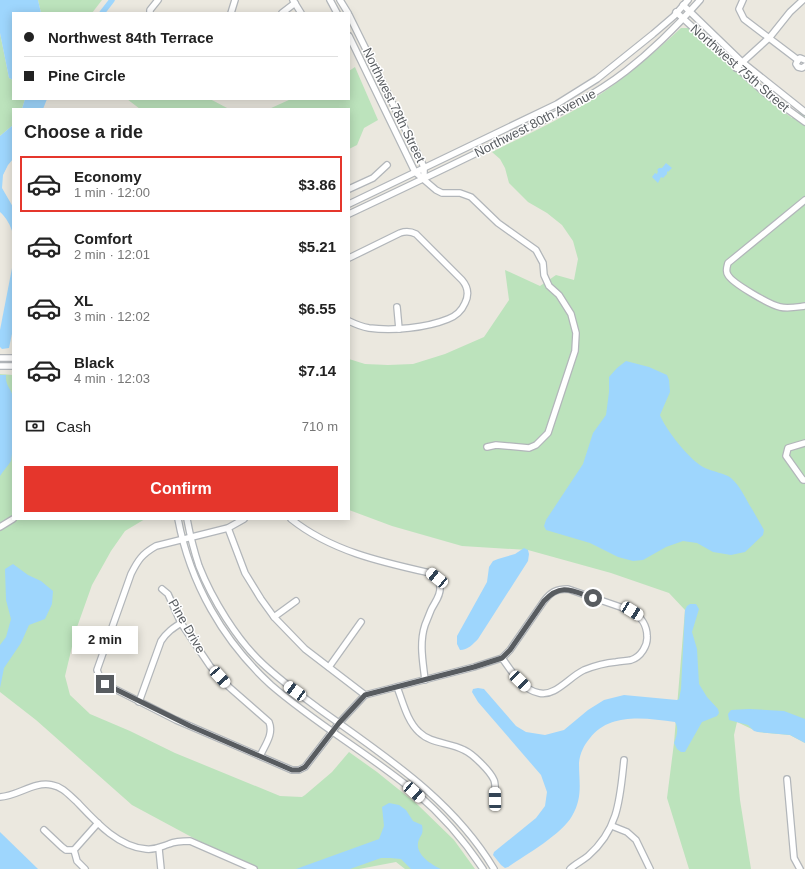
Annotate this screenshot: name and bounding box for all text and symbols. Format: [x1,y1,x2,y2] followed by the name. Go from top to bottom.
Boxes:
[688,21,793,115] street label: Northwest 75th Street
[48,29,214,46] text: Northwest 84th Terrace
[360,45,428,165] street label: Northwest 78th Street
[48,67,126,84] text: Pine Circle
[472,86,598,160] street label: Northwest 80th Avenue
[24,122,143,142] text: Choose a ride
[26,166,62,202] icon: car
[74,168,142,185] text: Economy
[298,176,336,193] text: $3.86
[74,185,150,200] text: 1 min · 12:00
[26,228,62,264] icon: car
[74,230,132,247] text: Comfort
[298,238,336,255] text: $5.21
[74,247,150,262] text: 2 min · 12:01
[26,290,62,326] icon: car
[74,292,93,309] text: XL
[298,300,336,317] text: $6.55
[74,309,150,324] text: 3 min · 12:02
[26,352,62,388] icon: car
[74,354,114,371] text: Black
[298,362,336,379] text: $7.14
[74,371,150,386] text: 4 min · 12:03
[24,415,46,437] icon: cash
[56,418,91,435] text: Cash
[302,419,338,434] text: 710 m
[24,466,338,512] button: Confirm
[424,566,450,590] car
[584,589,602,607] route start
[166,596,208,656] street label: Pine Drive
[619,600,645,622] car
[72,626,138,654] callout: 2 min
[88,632,122,647] text: 2 min
[208,664,232,690] car
[507,668,533,694] car
[96,675,114,693] route end
[282,679,308,703] car
[401,780,427,804] car
[489,787,501,811] car

